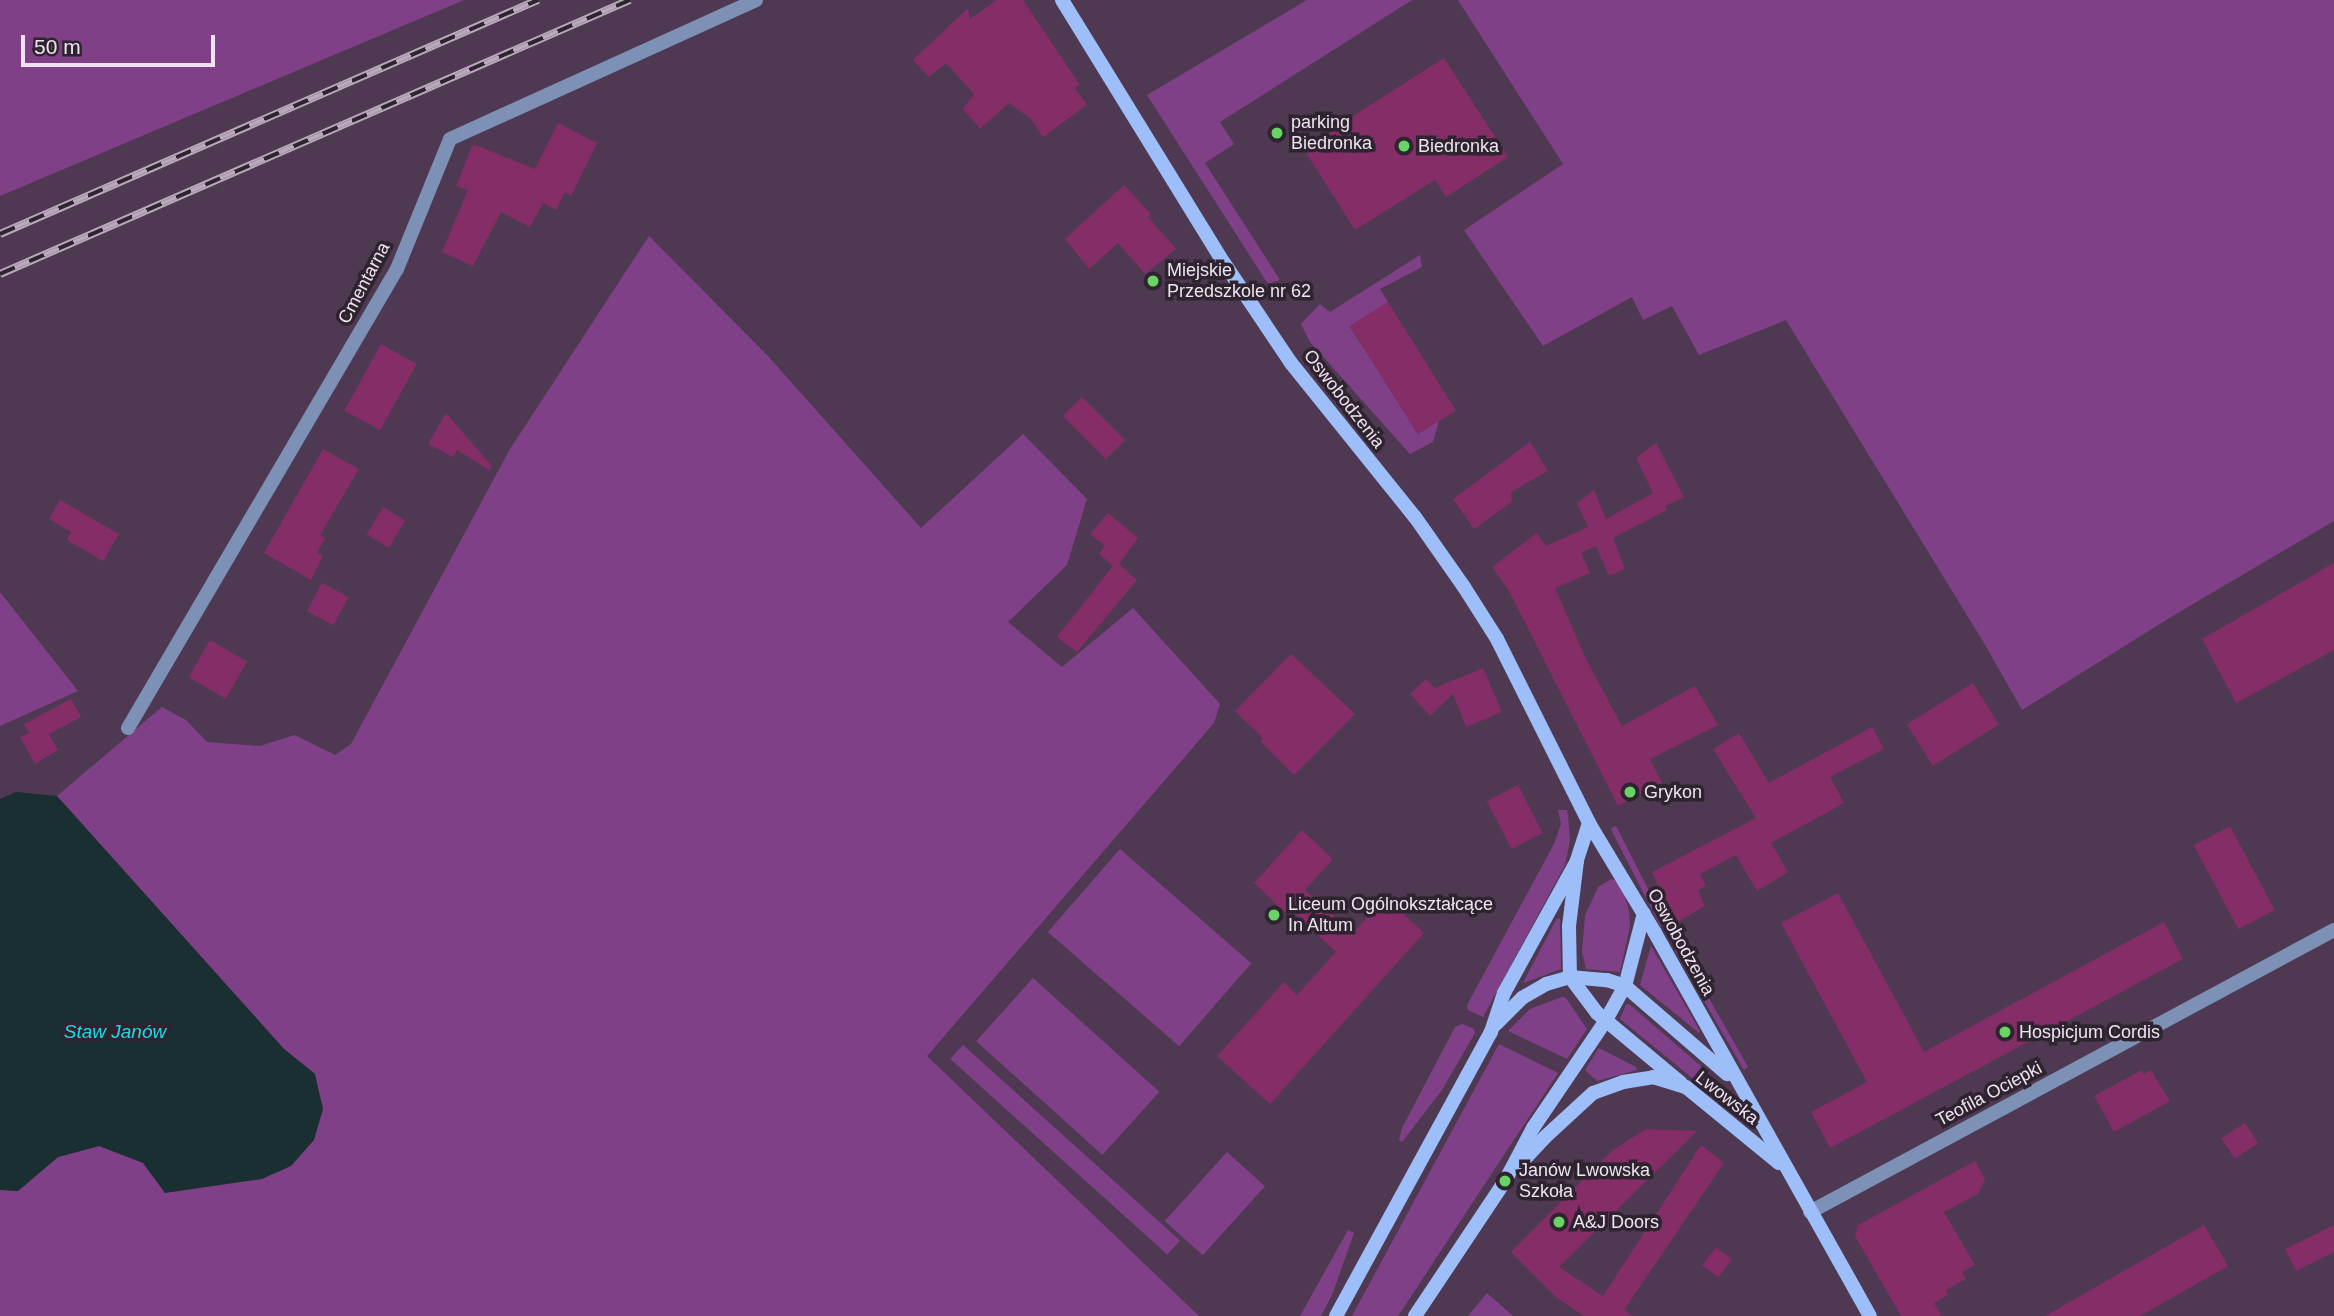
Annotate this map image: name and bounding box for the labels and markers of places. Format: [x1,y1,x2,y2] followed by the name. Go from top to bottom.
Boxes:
[1291,112,1372,154] place label: parking Biedronka
[1269,125,1285,141] marker: parking Biedronka
[1418,135,1499,157] place label: Biedronka
[1396,138,1412,154] marker: Biedronka
[1167,260,1311,302] place label: Miejskie Przedszkole nr 62
[1145,273,1161,289] marker: Miejskie Przedszkole nr 62
[1644,781,1702,803] place label: Grykon
[1622,784,1638,800] marker: Grykon
[1288,894,1493,936] place label: Liceum Ogólnokształcące In Altum
[1266,907,1282,923] marker: Liceum Ogólnokształcące In Altum
[2019,1021,2160,1043] place label: Hospicjum Cordis
[1997,1024,2013,1040] marker: Hospicjum Cordis
[1519,1160,1650,1202] place label: Janów Lwowska Szkoła
[1497,1173,1513,1189] marker: Janów Lwowska Szkoła
[1573,1211,1659,1233] place label: A&J Doors
[1551,1214,1567,1230] marker: A&J Doors

